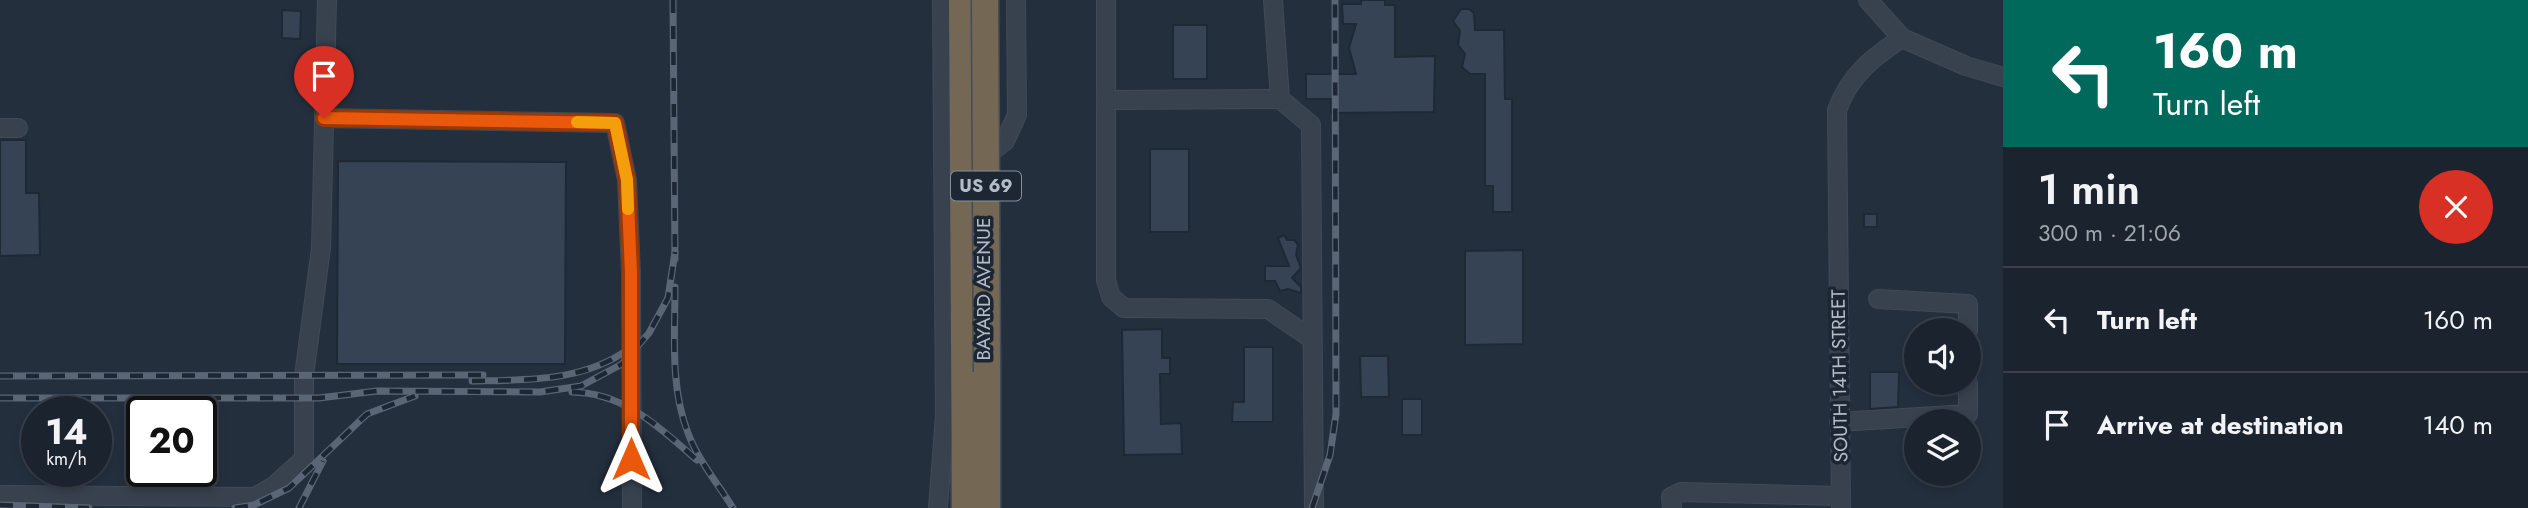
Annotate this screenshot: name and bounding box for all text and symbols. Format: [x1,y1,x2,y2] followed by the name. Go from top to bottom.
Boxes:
[2153,16,2298,86] text: 160 m
[2038,28,2129,119] icon: left
[294,46,354,118] pin
[305,57,343,95] icon: arrive
[2153,81,2260,127] text: Turn left
[2038,159,2140,220] text: 1 min
[2419,170,2493,244] button: close
[951,172,1021,201] road number: US 69
[2038,216,2181,250] text: 300 m · 21:06
[970,218,997,360] street label: BAYARD AVENUE
[1824,289,1855,463] street label: SOUTH 14TH STREET
[2038,301,2076,339] icon: left
[2097,301,2197,339] text: Turn left
[2423,301,2493,339] text: 160 m
[1904,318,1981,486] map controls
[1904,318,1981,395] button: sound
[126,396,217,487] speed limit sign: 20
[2038,406,2076,444] icon: arrive
[2097,406,2344,444] text: Arrive at destination
[2422,406,2493,444] text: 140 m
[45,407,88,457] text: 14
[1904,409,1981,486] button: layers
[594,422,668,496] position arrow
[46,446,87,472] text: km/h

